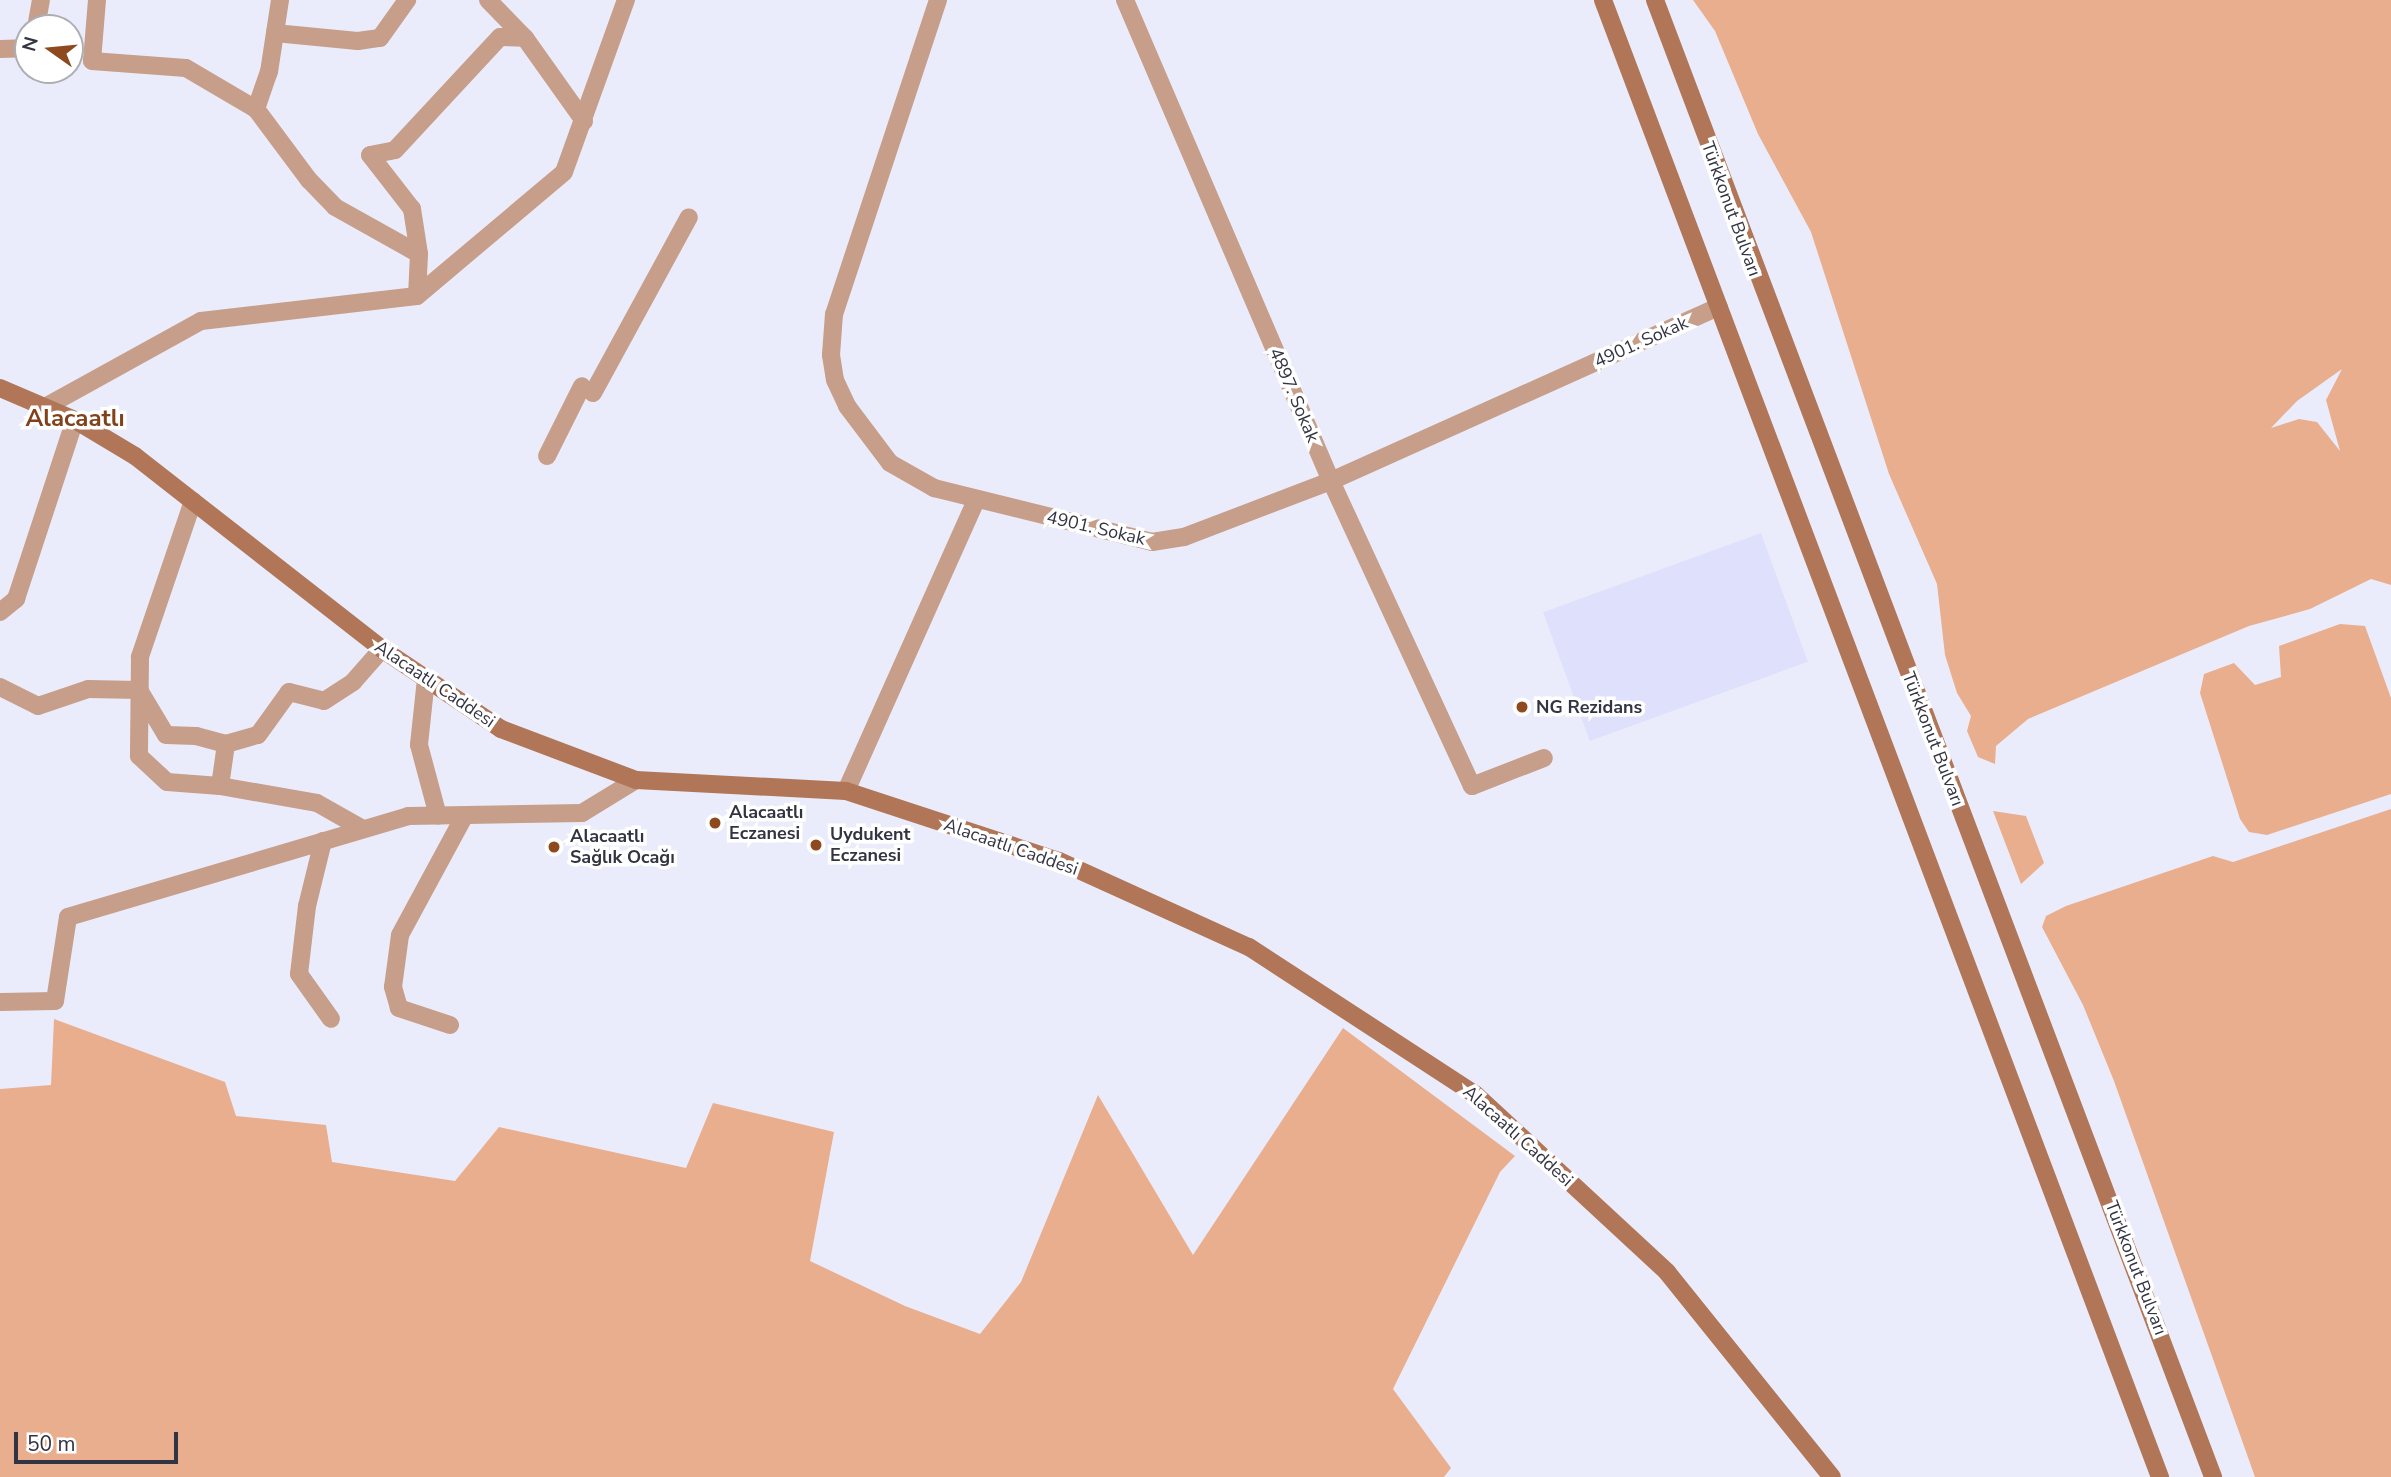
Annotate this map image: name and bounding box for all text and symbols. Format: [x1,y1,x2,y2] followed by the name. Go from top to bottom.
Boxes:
[14,14,84,84] north arrow
[16,34,45,54] text: N
[1697,139,1765,279] street label: Türkkonut Bulvarı
[1591,312,1691,372] street label: 4901. Sokak
[1264,345,1324,445] street label: 4897. Sokak
[25,405,125,433] district label: Alacaatlı
[1045,506,1147,550] street label: 4901. Sokak
[371,636,499,732] street label: Alacaatlı Caddesi
[1898,669,1968,809] street label: Türkkonut Bulvarı
[1536,696,1642,718] place label: NG Rezidans
[1514,699,1530,715] marker: NG Rezidans
[729,802,803,844] place label: Alacaatlı Eczanesi
[941,814,1081,880] street label: Alacaatlı Caddesi
[707,815,723,831] marker: Alacaatlı Eczanesi
[830,824,910,866] place label: Uydukent Eczanesi
[570,826,675,868] place label: Alacaatlı Sağlık Ocağı
[544,837,564,857] marker: Alacaatlı Sağlık Ocağı
[808,837,824,853] marker: Uydukent Eczanesi
[1459,1081,1577,1191] street label: Alacaatlı Caddesi
[2101,1198,2171,1338] street label: Türkkonut Bulvarı
[18,1418,182,1462] scale bar
[27,1430,76,1458] text: 50 m

